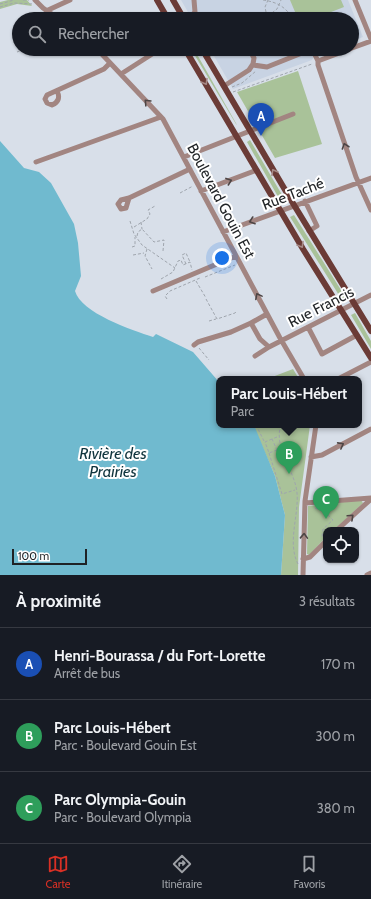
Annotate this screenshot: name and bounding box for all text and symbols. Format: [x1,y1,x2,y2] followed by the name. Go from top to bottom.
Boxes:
[12,12,359,56] search box
[26,23,48,45] icon: search
[58,25,129,43] text: Rechercher
[201,78,208,85] one-way arrow
[145,99,152,107] one-way arrow
[248,103,274,136] pin: A
[183,141,259,261] street label: Boulevard Gouin Est
[341,142,350,149] one-way arrow
[272,169,279,176] one-way arrow
[260,174,327,214] street label: Rue Taché
[226,177,233,185] one-way arrow
[249,217,256,225] one-way arrow
[296,241,303,248] one-way arrow
[212,248,232,268] your location
[285,283,357,331] street label: Rue Francis
[255,293,262,300] one-way arrow
[216,376,362,428] popup
[231,385,347,403] text: Parc Louis-Hébert
[231,403,254,419] text: Parc
[276,441,302,474] pin: B
[337,442,345,449] one-way arrow
[79,444,147,481] water label: Rivière des Prairies
[313,486,339,519] pin: C
[346,514,354,522] one-way arrow
[323,527,359,563] map controls
[323,527,359,563] button: locate
[299,533,308,539] one-way arrow
[12,547,87,566] scale bar
[18,549,49,563] text: 100 m
[16,591,101,611] text: À proximité
[299,593,355,609] text: 3 résultats
[54,647,265,665] text: Henri-Bourassa / du Fort-Lorette
[25,656,33,672] text: A
[321,656,355,672] text: 170 m
[54,665,120,681] text: Arrêt de bus
[54,719,171,737] text: Parc Louis-Hébert
[25,728,33,744] text: B
[315,728,355,744] text: 300 m
[54,737,197,753] text: Parc · Boulevard Gouin Est
[54,791,186,809] text: Parc Olympia-Gouin
[25,800,33,816] text: C
[317,800,355,816] text: 380 m
[54,809,191,825] text: Parc · Boulevard Olympia
[46,853,70,891] tab: Carte
[162,853,202,891] tab: Itinéraire
[293,853,325,891] tab: Favoris

